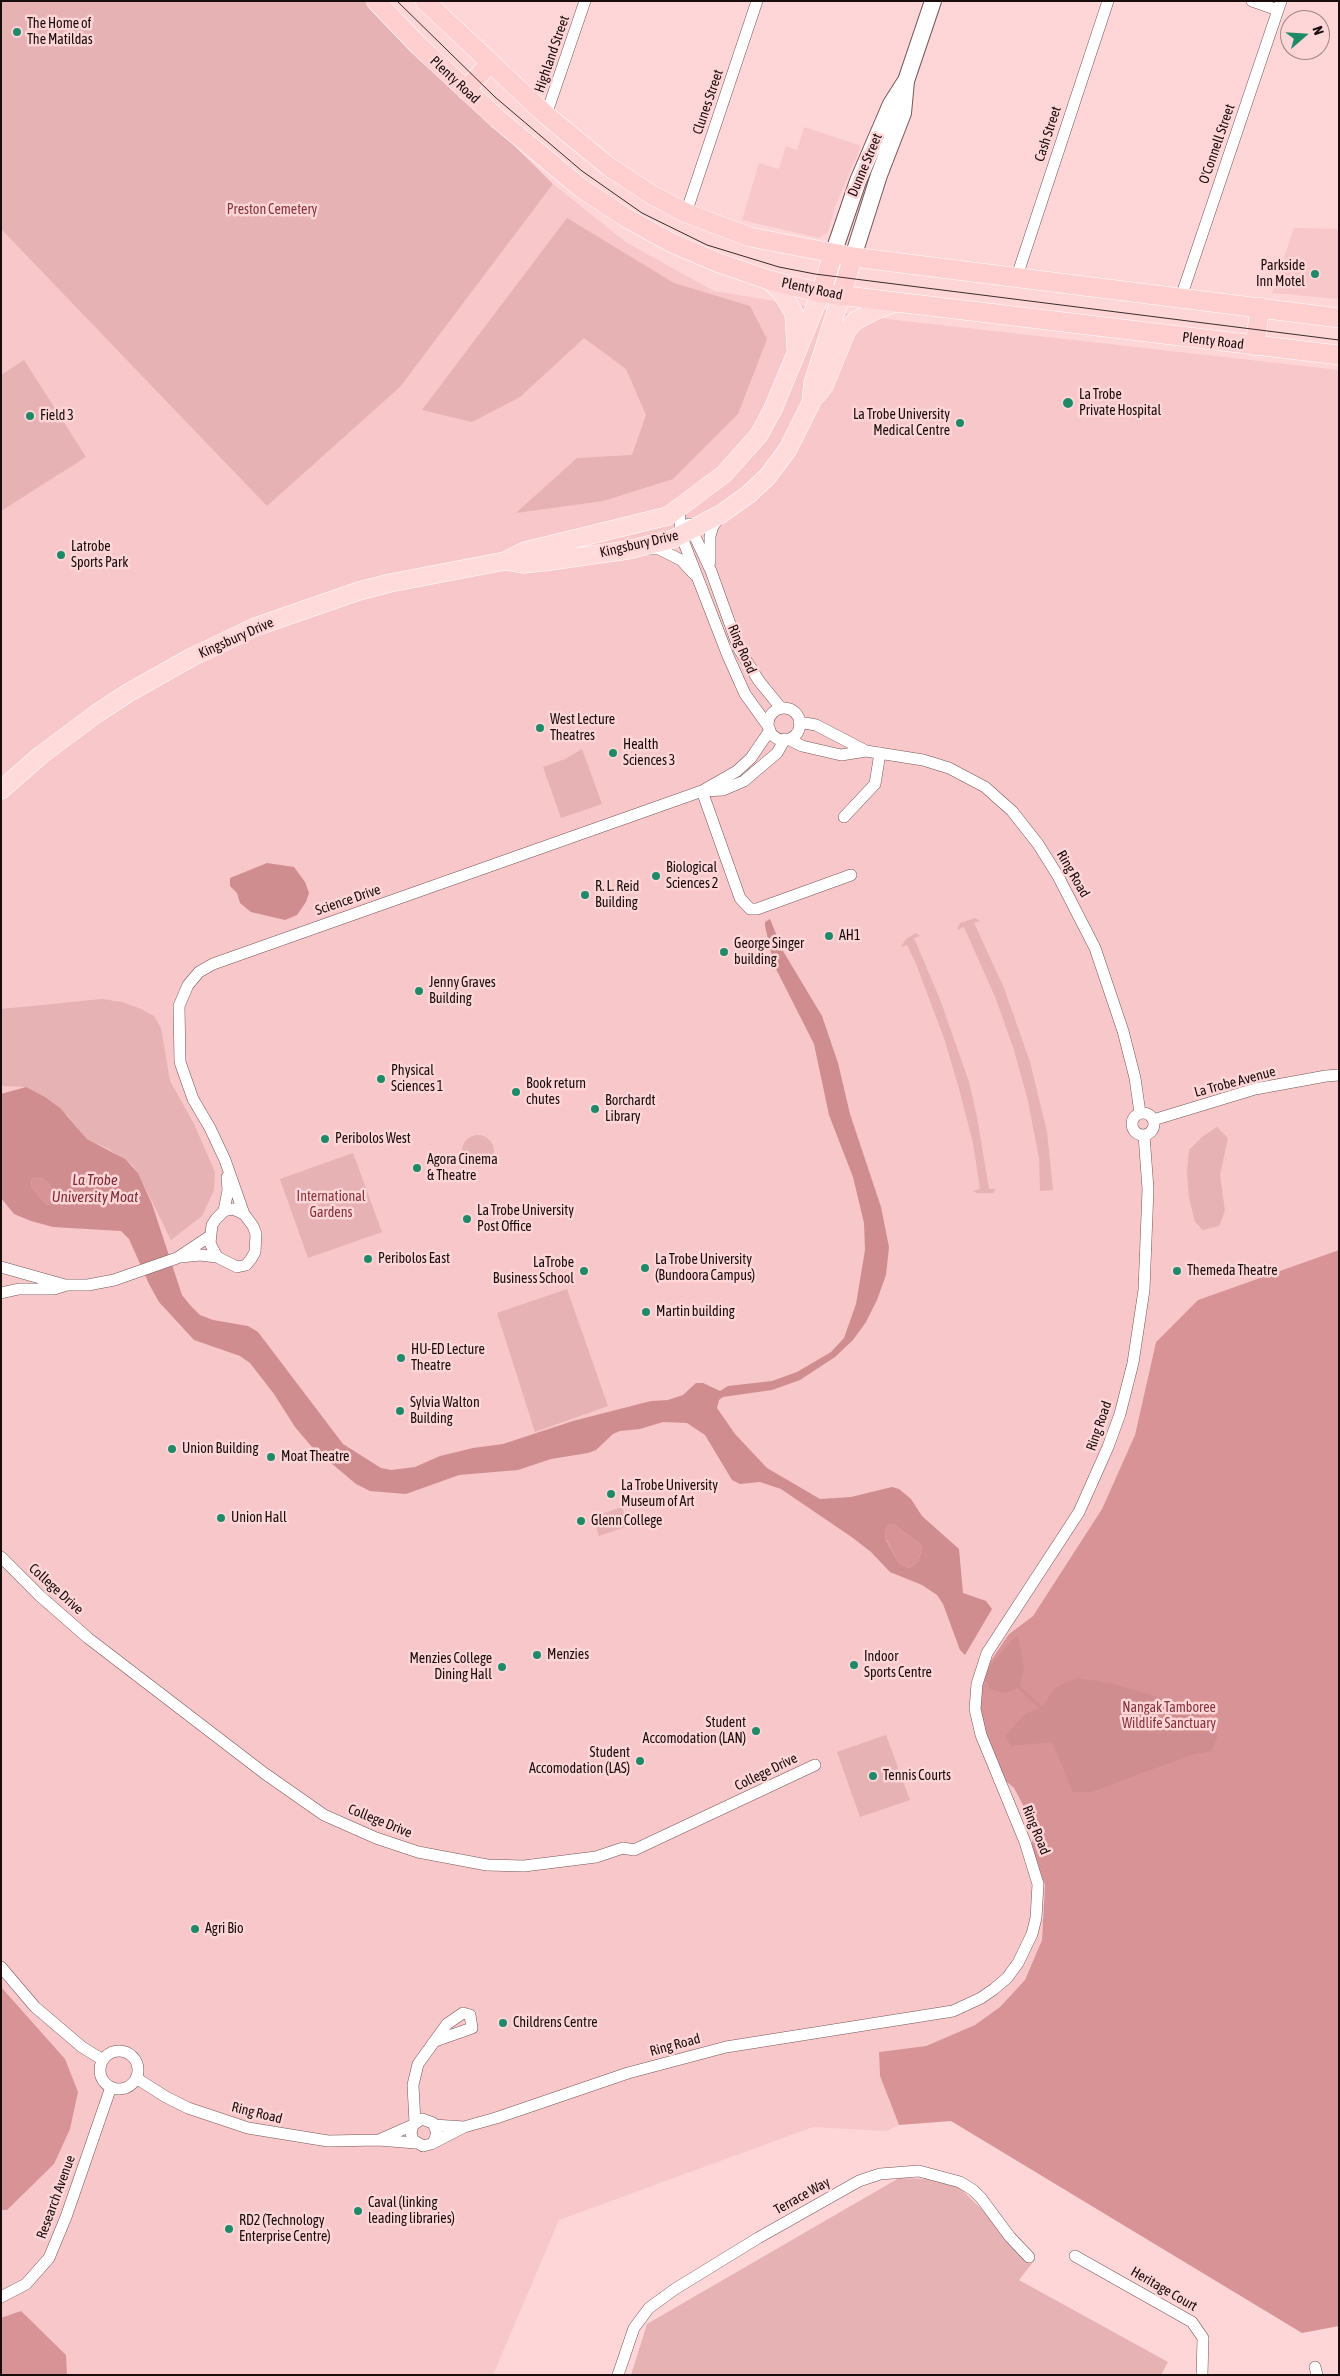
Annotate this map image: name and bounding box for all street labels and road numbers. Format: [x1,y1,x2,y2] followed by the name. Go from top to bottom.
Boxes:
[531,13,573,95] street label: Highland Street
[427,53,483,107] street label: Plenty Road
[689,67,727,137] street label: Clunes Street
[1195,102,1239,186] street label: O'Connell Street
[1031,104,1065,164] street label: Cash Street
[844,131,886,199] street label: Dunne Street
[780,274,844,304] street label: Plenty Road
[1181,329,1245,353] street label: Plenty Road
[598,527,680,561] street label: Kingsbury Drive
[196,614,276,662] street label: Kingsbury Drive
[724,622,760,676] street label: Ring Road
[1053,847,1093,901] street label: Ring Road
[313,881,383,919] street label: Science Drive
[1192,1063,1278,1101] street label: La Trobe Avenue
[1083,1399,1115,1453] street label: Ring Road
[25,1560,87,1618] street label: College Drive
[732,1750,800,1794] street label: College Drive
[345,1801,415,1841] street label: College Drive
[1019,1803,1053,1857] street label: Ring Road
[648,2030,702,2060] street label: Ring Road
[230,2099,284,2127] street label: Ring Road
[33,2153,79,2241] street label: Research Avenue
[771,2174,833,2218] street label: Terrace Way
[1128,2263,1200,2315] street label: Heritage Court

